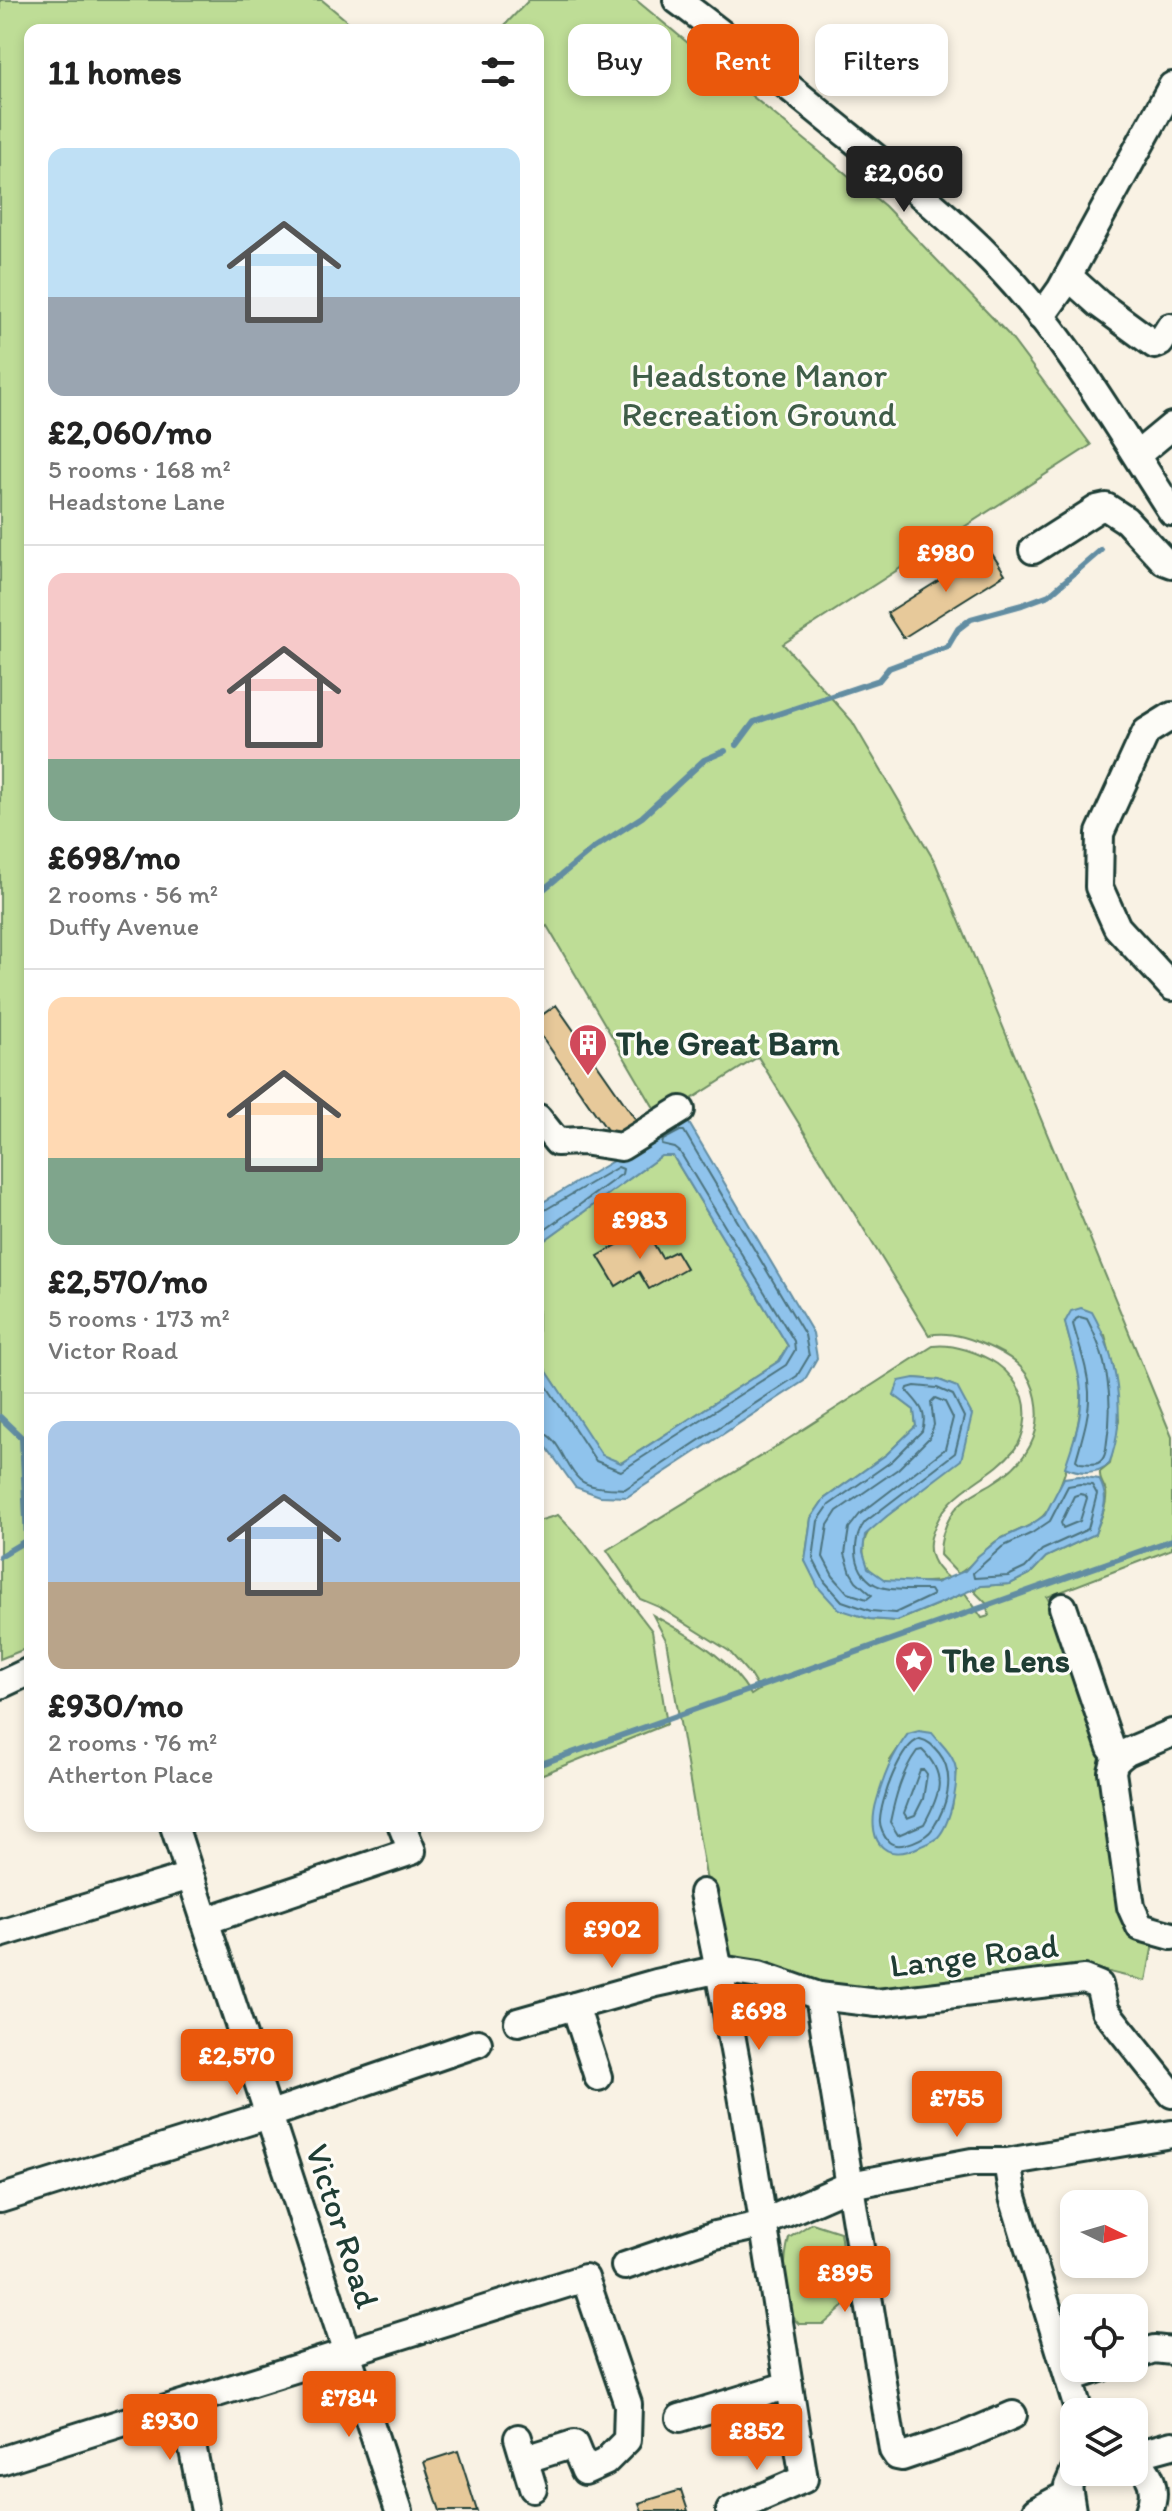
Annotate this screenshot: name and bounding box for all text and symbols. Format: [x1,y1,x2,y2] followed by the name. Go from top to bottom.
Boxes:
[568,24,671,96] chip: Buy
[687,24,799,96] chip: Rent
[815,24,948,96] chip: Filters
[476,50,520,94] icon: filters
[48,52,182,93] text: 11 homes
[839,146,969,214] pin: £2,060
[864,156,944,188] text: £2,060
[212,200,356,344] icon: home
[621,355,897,435] park label: Headstone Manor Recreation Ground
[48,412,212,453] text: £2,060/mo
[48,453,231,485] text: 5 rooms · 168 m²
[48,485,225,517] text: Headstone Lane
[899,526,993,594] pin: £980
[917,536,975,568] text: £980
[212,625,356,769] icon: home
[48,837,181,878] text: £698/mo
[48,878,218,910] text: 2 rooms · 56 m²
[48,910,199,942] text: Duffy Avenue
[567,1022,609,1077] building icon: The Great Barn
[615,1023,840,1064] place label: The Great Barn
[212,1049,356,1193] icon: home
[593,1193,687,1261] pin: £983
[612,1203,668,1235] text: £983
[48,1261,208,1302] text: £2,570/mo
[48,1302,230,1334] text: 5 rooms · 173 m²
[48,1334,178,1366] text: Victor Road
[212,1473,356,1617] icon: home
[893,1639,935,1694] place icon: The Lens
[941,1640,1070,1681] place label: The Lens
[48,1685,184,1726] text: £930/mo
[48,1726,217,1758] text: 2 rooms · 76 m²
[48,1758,213,1790] text: Atherton Place
[565,1902,659,1970] pin: £902
[583,1912,641,1944] text: £902
[887,1925,1061,1986] street label: Lange Road
[712,1984,806,2052] pin: £698
[731,1994,787,2026] text: £698
[172,2029,302,2097] pin: £2,570
[199,2039,275,2071] text: £2,570
[910,2071,1004,2139] pin: £755
[930,2081,984,2113] text: £755
[297,2139,388,2314] street label: Victor Road
[1060,2190,1148,2278] north arrow
[1060,2190,1148,2486] map controls
[798,2246,892,2314] pin: £895
[817,2256,873,2288] text: £895
[1060,2294,1148,2382] button: locate
[302,2371,396,2439] pin: £784
[321,2381,377,2413] text: £784
[123,2394,217,2462] pin: £930
[1060,2398,1148,2486] button: layers
[141,2404,199,2436] text: £930
[710,2404,804,2472] pin: £852
[729,2414,785,2446] text: £852

